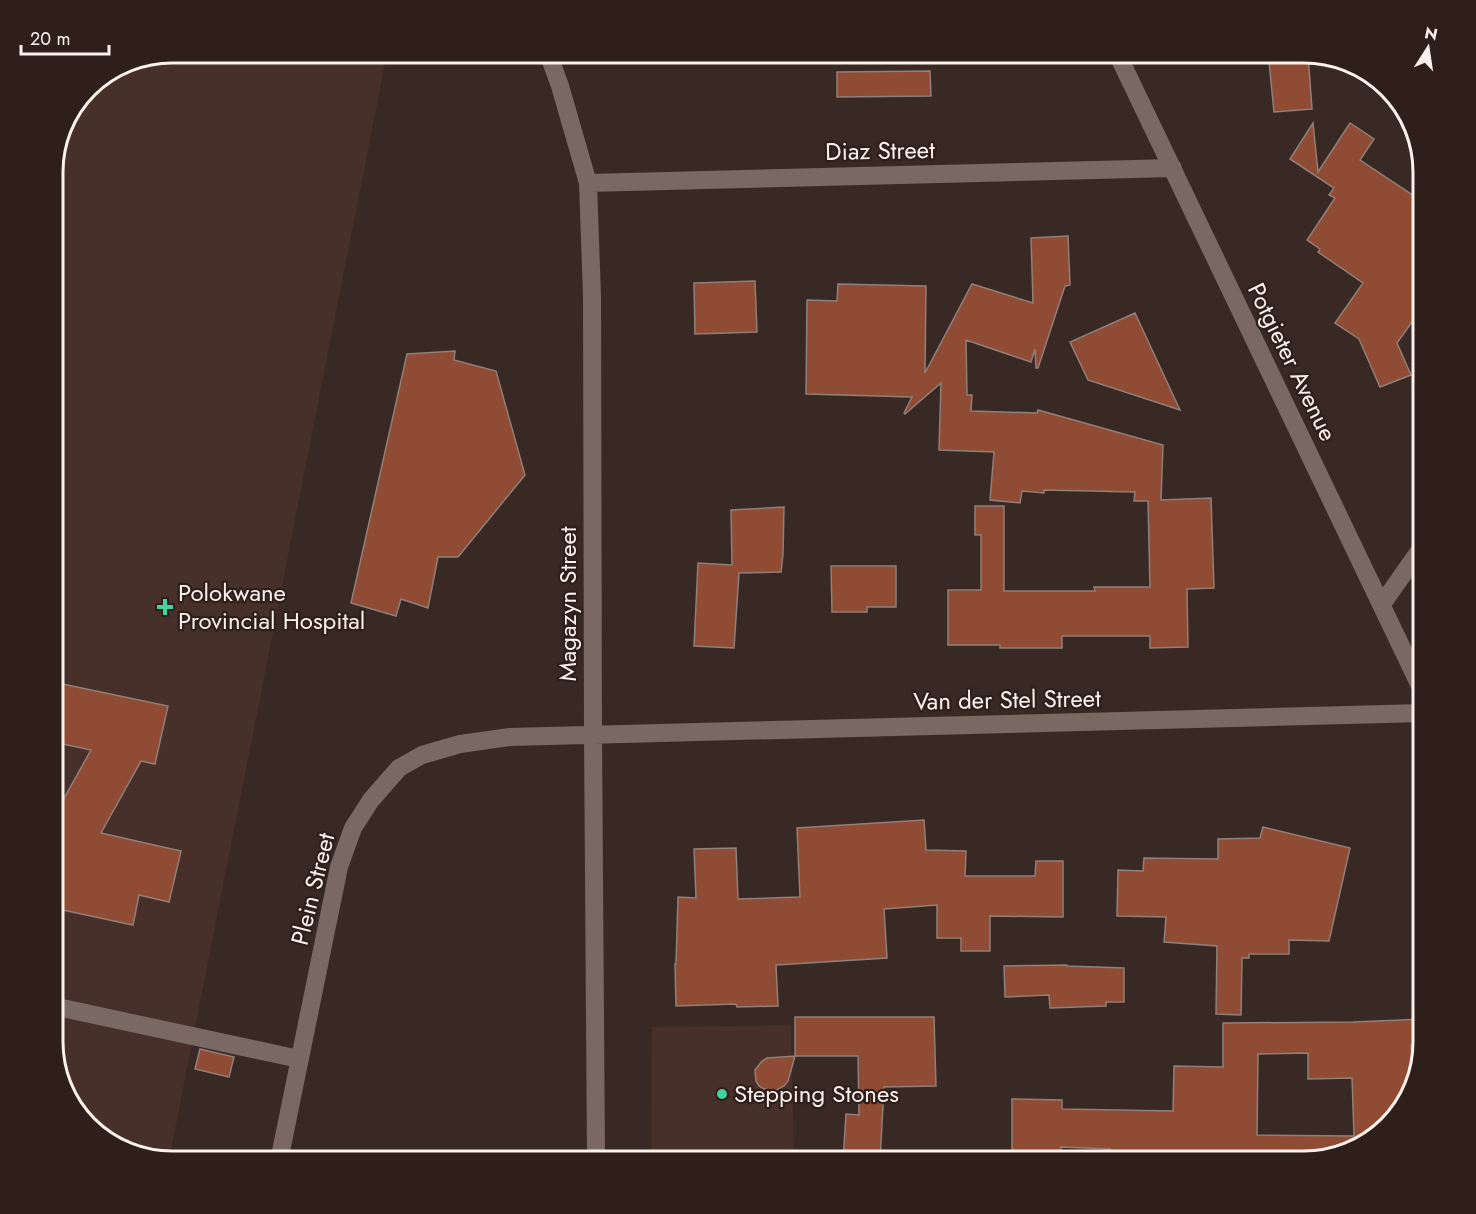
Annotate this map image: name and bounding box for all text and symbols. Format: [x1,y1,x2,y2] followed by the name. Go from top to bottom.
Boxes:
[21,18,110,56] scale bar
[1398,18,1458,78] north arrow
[1422,21,1440,46] text: N
[30,26,70,52] text: 20 m
[825,132,935,169] street label: Diaz Street
[1239,277,1346,447] street label: Potgieter Avenue
[550,526,585,682] street label: Magazyn Street
[178,575,365,638] place label: Polokwane Provincial Hospital
[156,598,174,616] marker: Polokwane Provincial Hospital
[913,680,1101,719] street label: Van der Stel Street
[282,829,343,949] street label: Plein Street
[734,1076,899,1111] place label: Stepping Stones
[715,1087,729,1101] marker: Stepping Stones

